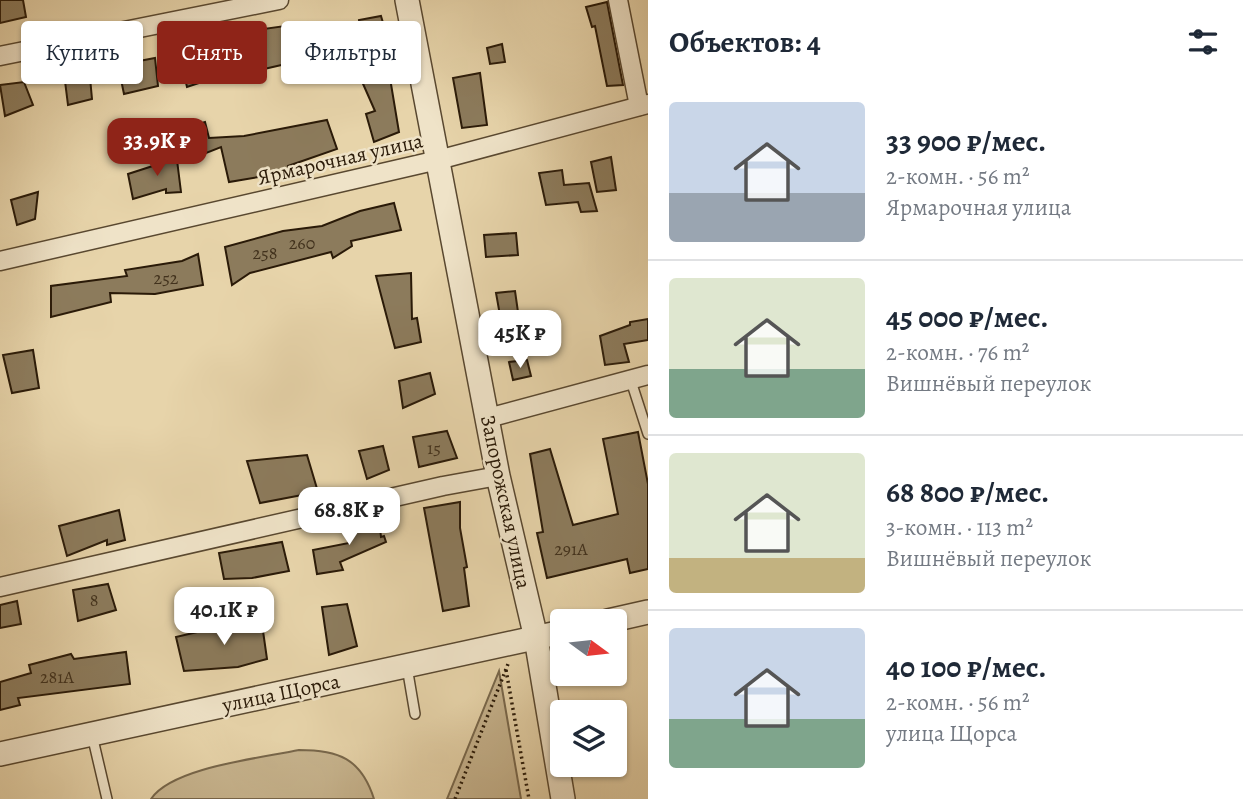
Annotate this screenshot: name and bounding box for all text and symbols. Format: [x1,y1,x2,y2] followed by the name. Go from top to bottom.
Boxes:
[21,21,143,84] chip: Купить
[157,21,267,84] chip: Снять
[281,21,421,84] chip: Фильтры
[669,22,821,62] text: Объектов: 4
[1184,23,1222,61] icon: filters
[92,118,222,178] pin: 33.9K ₽
[886,121,1046,161] text: 33 900 ₽/мес.
[123,125,191,156] text: 33.9K ₽
[254,126,426,192] street label: Ярмарочная улица
[725,130,809,214] icon: home
[886,161,1030,192] text: 2-комн. · 56 m²
[886,192,1071,223] text: Ярмарочная улица
[289,231,315,255] house number: 260
[252,241,278,265] house number: 258
[154,266,179,290] house number: 252
[886,297,1048,337] text: 45 000 ₽/мес.
[725,306,809,390] icon: home
[471,310,569,370] pin: 45K ₽
[494,317,546,348] text: 45K ₽
[886,337,1029,368] text: 2-комн. · 76 m²
[886,368,1092,399] text: Вишнёвый переулок
[474,412,538,592] street label: Запорожская улица
[427,436,441,460] house number: 15
[886,472,1049,512] text: 68 800 ₽/мес.
[725,481,809,565] icon: home
[284,488,414,547] pin: 68.8K ₽
[314,494,384,525] text: 68.8K ₽
[886,512,1033,543] text: 3-комн. · 113 m²
[554,537,588,561] house number: 291А
[886,543,1092,574] text: Вишнёвый переулок
[90,588,98,612] house number: 8
[159,588,289,647] pin: 40.1K ₽
[190,594,258,625] text: 40.1K ₽
[550,609,626,686] north arrow
[550,609,627,777] map controls
[886,647,1046,687] text: 40 100 ₽/мес.
[725,656,809,740] icon: home
[40,665,74,689] house number: 281А
[219,667,343,719] street label: улица Щорса
[886,687,1030,718] text: 2-комн. · 56 m²
[550,700,627,777] button: layers
[886,718,1017,749] text: улица Щорса

